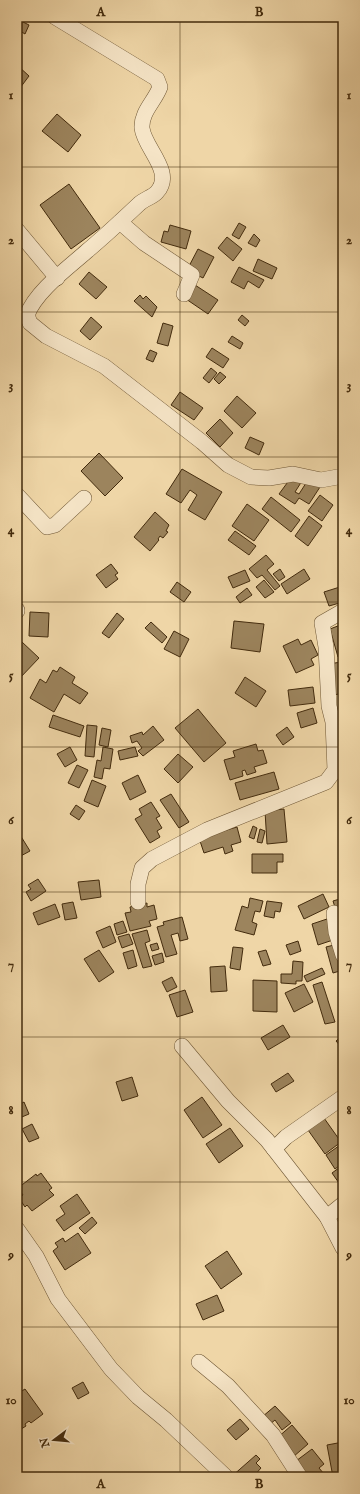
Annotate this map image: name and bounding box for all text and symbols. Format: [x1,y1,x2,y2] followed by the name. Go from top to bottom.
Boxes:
[96,4,107,21] text: A
[255,4,264,21] text: B
[9,87,14,104] text: 1
[347,87,352,104] text: 1
[8,232,14,249] text: 2
[346,232,352,249] text: 2
[9,377,14,394] text: 3
[347,377,352,394] text: 3
[8,522,15,539] text: 4
[346,522,353,539] text: 4
[9,667,14,684] text: 5
[347,667,352,684] text: 5
[8,812,14,829] text: 6
[346,812,352,829] text: 6
[8,957,14,974] text: 7
[346,957,352,974] text: 7
[8,1102,14,1119] text: 8
[346,1102,352,1119] text: 8
[7,1247,14,1264] text: 9
[345,1247,352,1264] text: 9
[5,1392,17,1409] text: 10
[343,1392,355,1409] text: 10
[34,1420,74,1460] north arrow
[37,1436,54,1450] text: N
[96,1476,107,1493] text: A
[255,1476,264,1493] text: B

